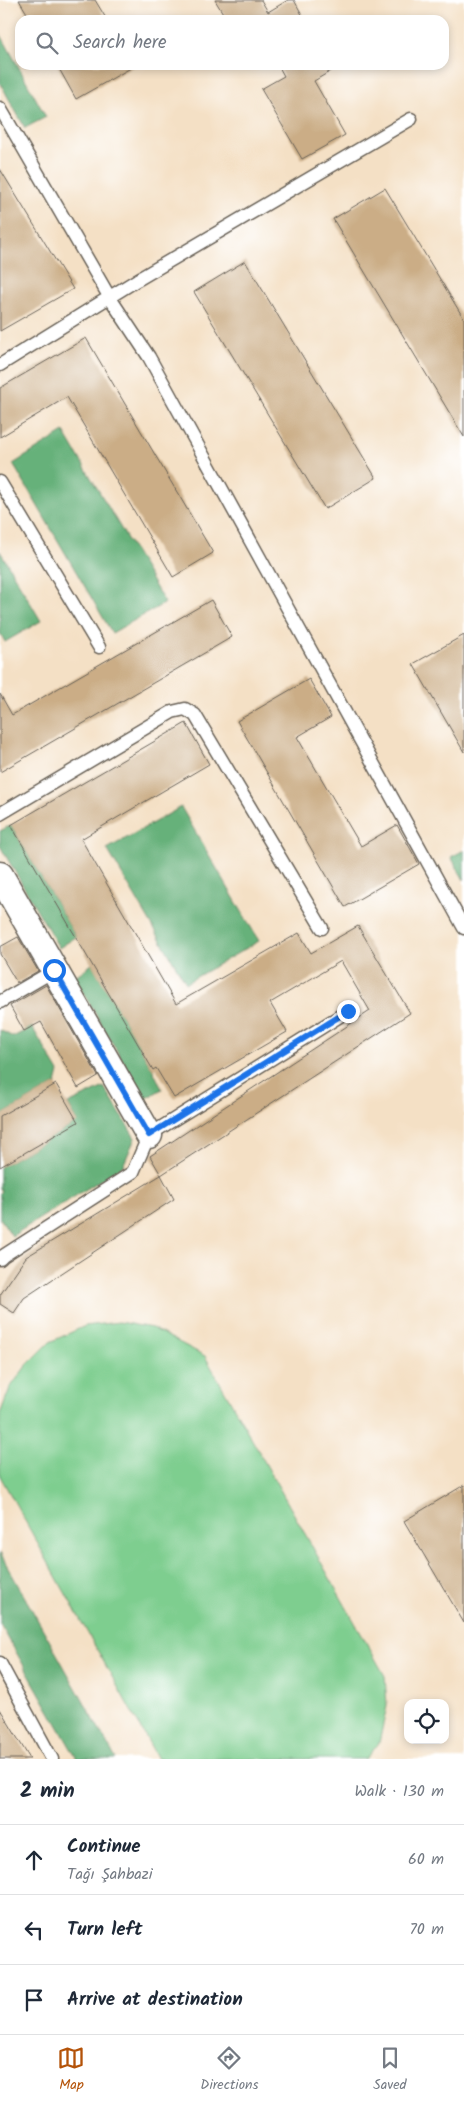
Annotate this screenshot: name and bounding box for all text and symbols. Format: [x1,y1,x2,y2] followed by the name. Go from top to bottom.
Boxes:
[15,15,449,70] search box
[73,28,167,58] text: Search here
[33,29,61,57] icon: search
[43,959,66,982] route start
[337,1000,360,1023] route end
[404,1699,449,1744] map controls
[404,1699,449,1744] button: locate
[20,1775,75,1808] text: 2 min
[355,1779,444,1804] text: Walk · 130 m
[67,1832,140,1862] text: Continue
[20,1846,48,1874] icon: ahead
[408,1847,444,1872] text: 60 m
[67,1862,153,1887] text: Tağı Şahbazi
[67,1915,142,1945] text: Turn left
[20,1916,48,1944] icon: left
[409,1917,444,1942] text: 70 m
[67,1985,243,2015] text: Arrive at destination
[20,1986,48,2014] icon: arrive
[57,2044,85,2096] tab: Map
[200,2044,258,2096] tab: Directions
[373,2044,407,2096] tab: Saved

